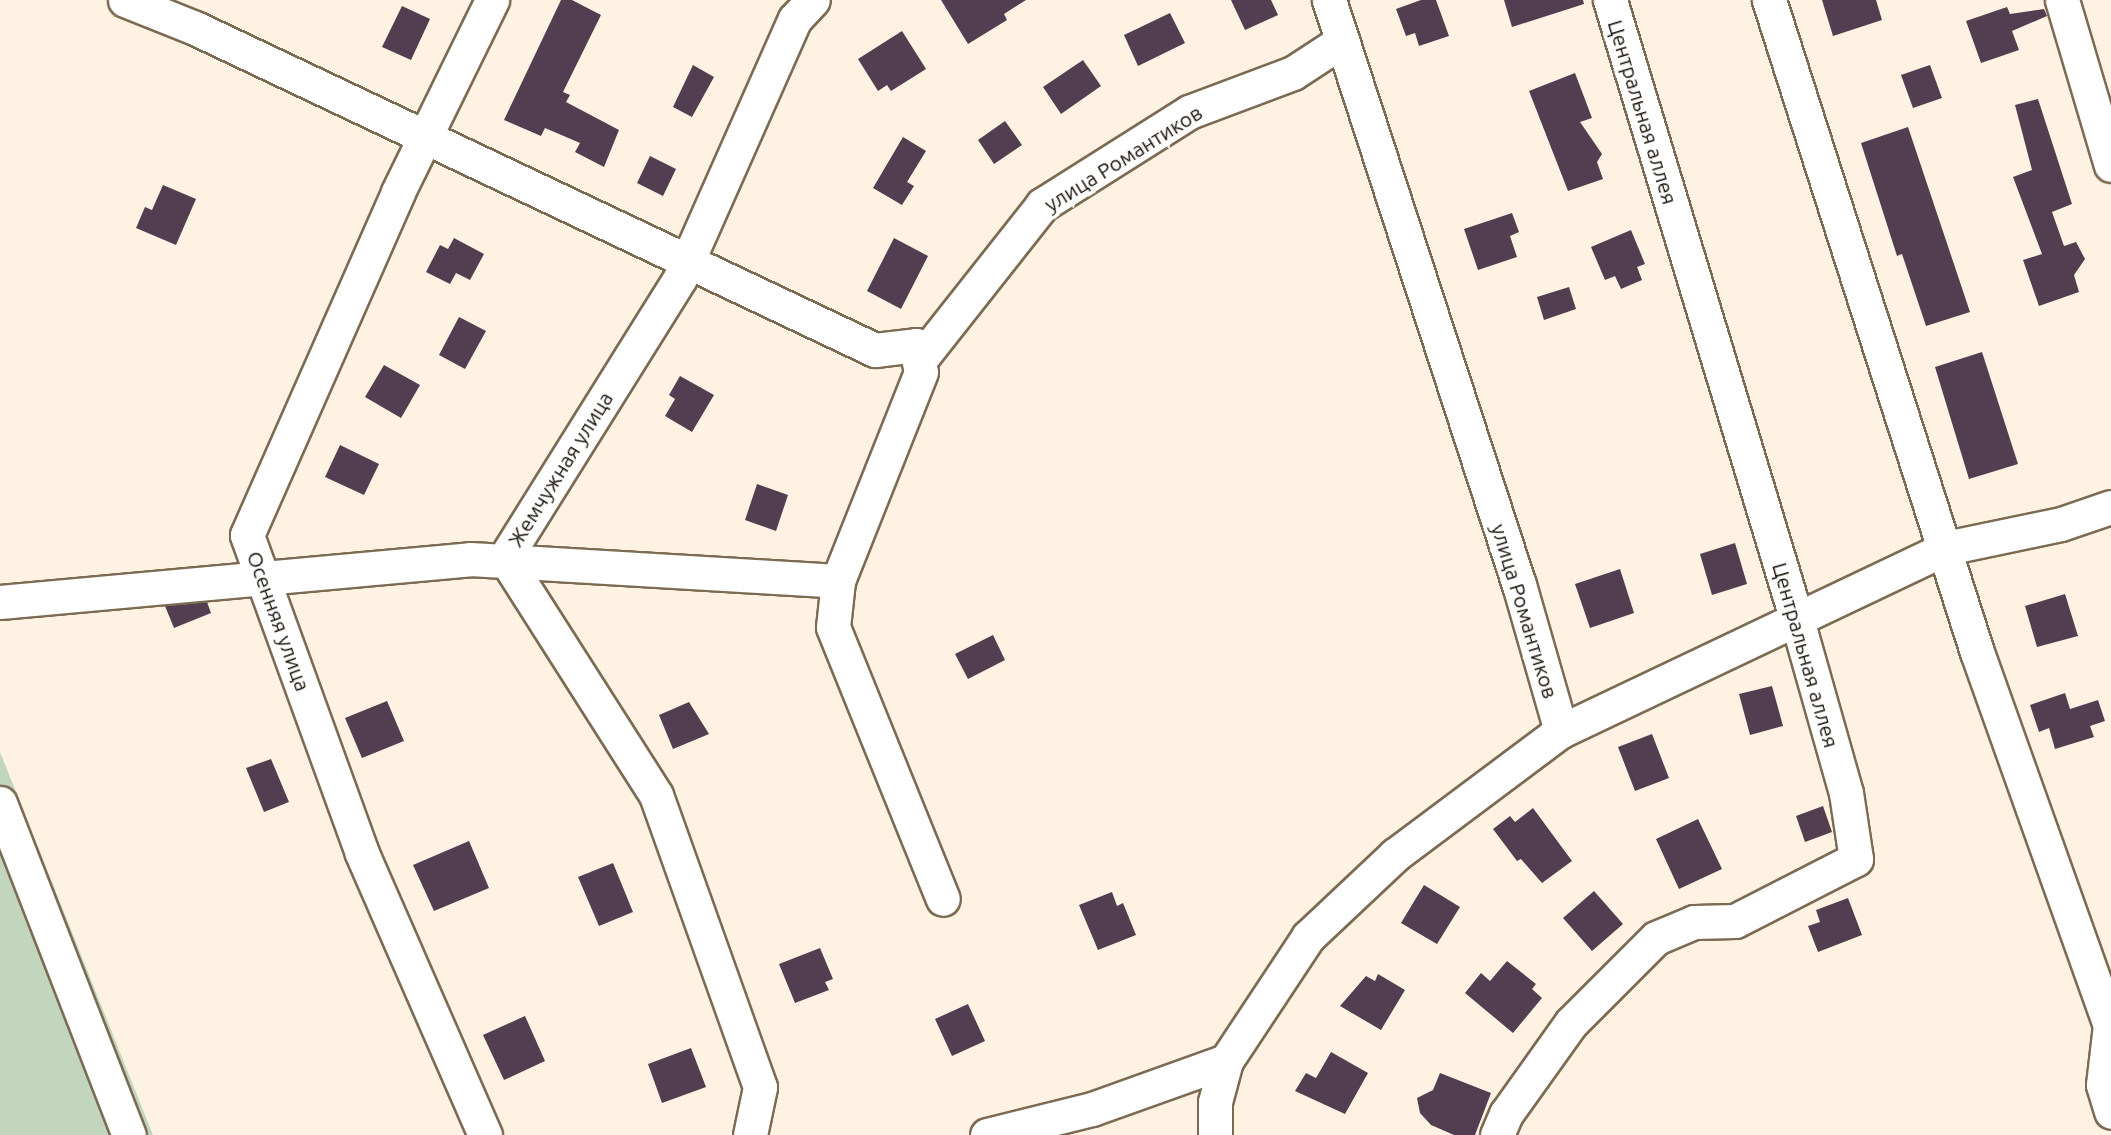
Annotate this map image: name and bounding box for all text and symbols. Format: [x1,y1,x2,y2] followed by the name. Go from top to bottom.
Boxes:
[1603,17,1683,207] street label: Центральная аллея
[1039,99,1207,217] street label: улица Романтиков
[502,387,618,551] street label: Жемчужная улица
[1486,521,1564,701] street label: улица Романтиков
[242,548,316,694] street label: Осенняя улица
[1767,559,1845,751] street label: Центральная аллея

